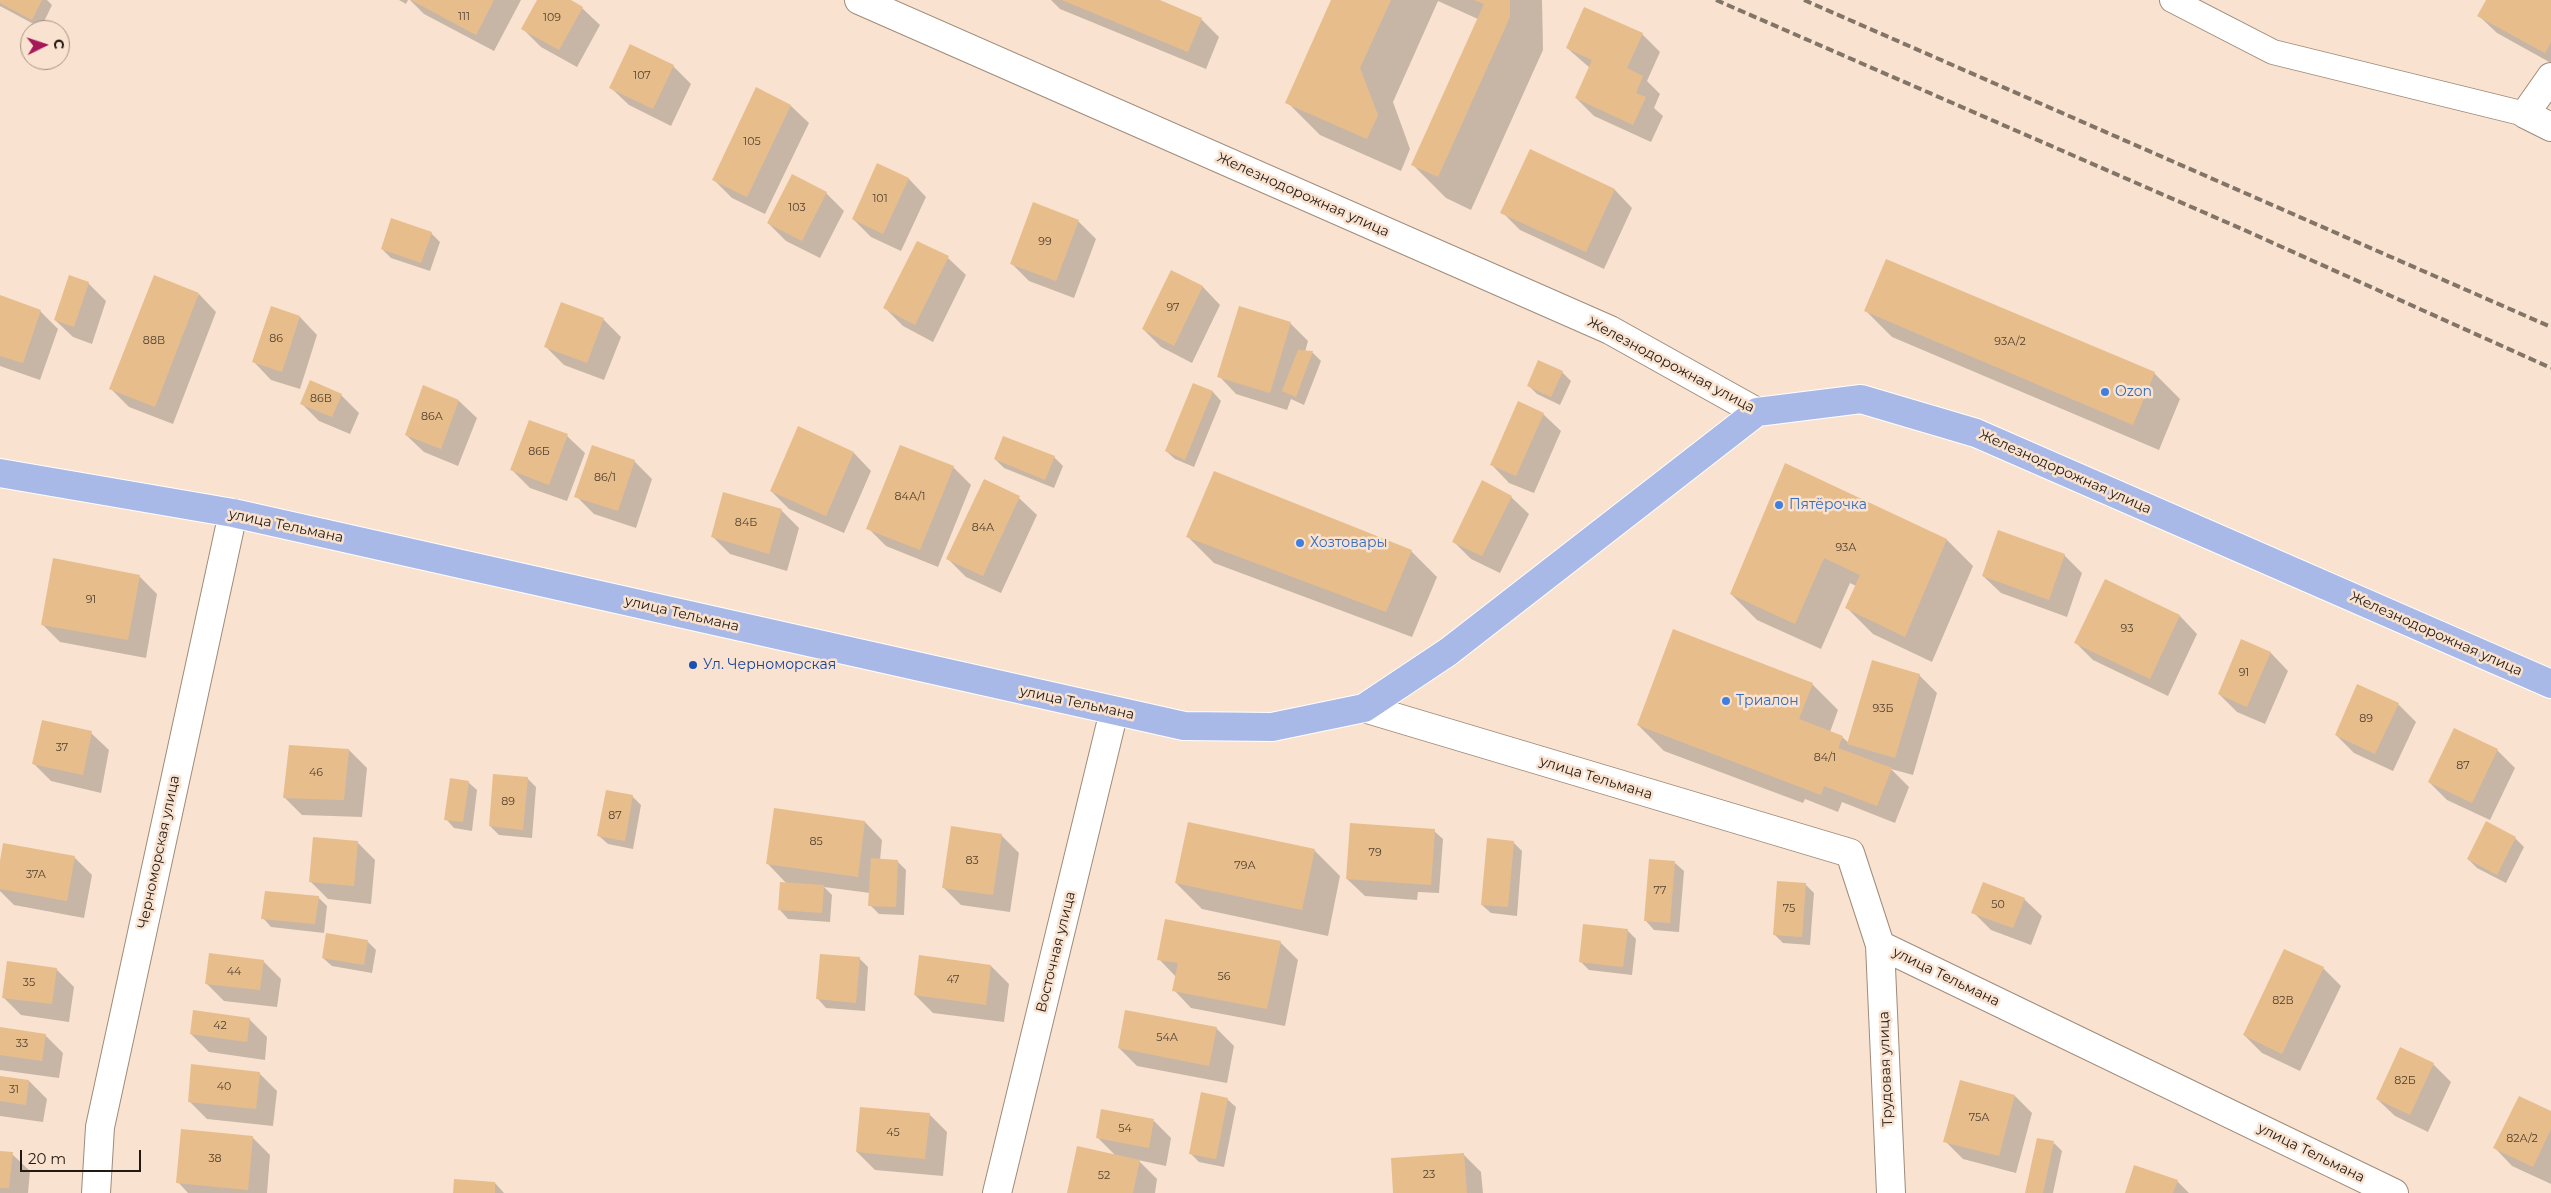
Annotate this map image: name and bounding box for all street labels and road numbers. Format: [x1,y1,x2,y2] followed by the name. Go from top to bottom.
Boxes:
[1214,149,1392,241] street label: Железнодорожная улица
[1585,314,1757,416] street label: Железнодорожная улица
[1976,426,2154,518] street label: Железнодорожная улица
[227,506,345,546] street label: улица Тельмана
[2347,588,2525,680] street label: Железнодорожная улица
[623,593,741,635] street label: улица Тельмана
[1018,683,1136,723] street label: улица Тельмана
[1538,753,1654,803] street label: улица Тельмана
[135,774,183,930] street label: Черноморская улица
[1033,890,1079,1014] street label: Восточная улица
[1890,944,2002,1010] street label: улица Тельмана
[1876,1011,1896,1127] street label: Трудовая улица
[2255,1120,2367,1186] street label: улица Тельмана

